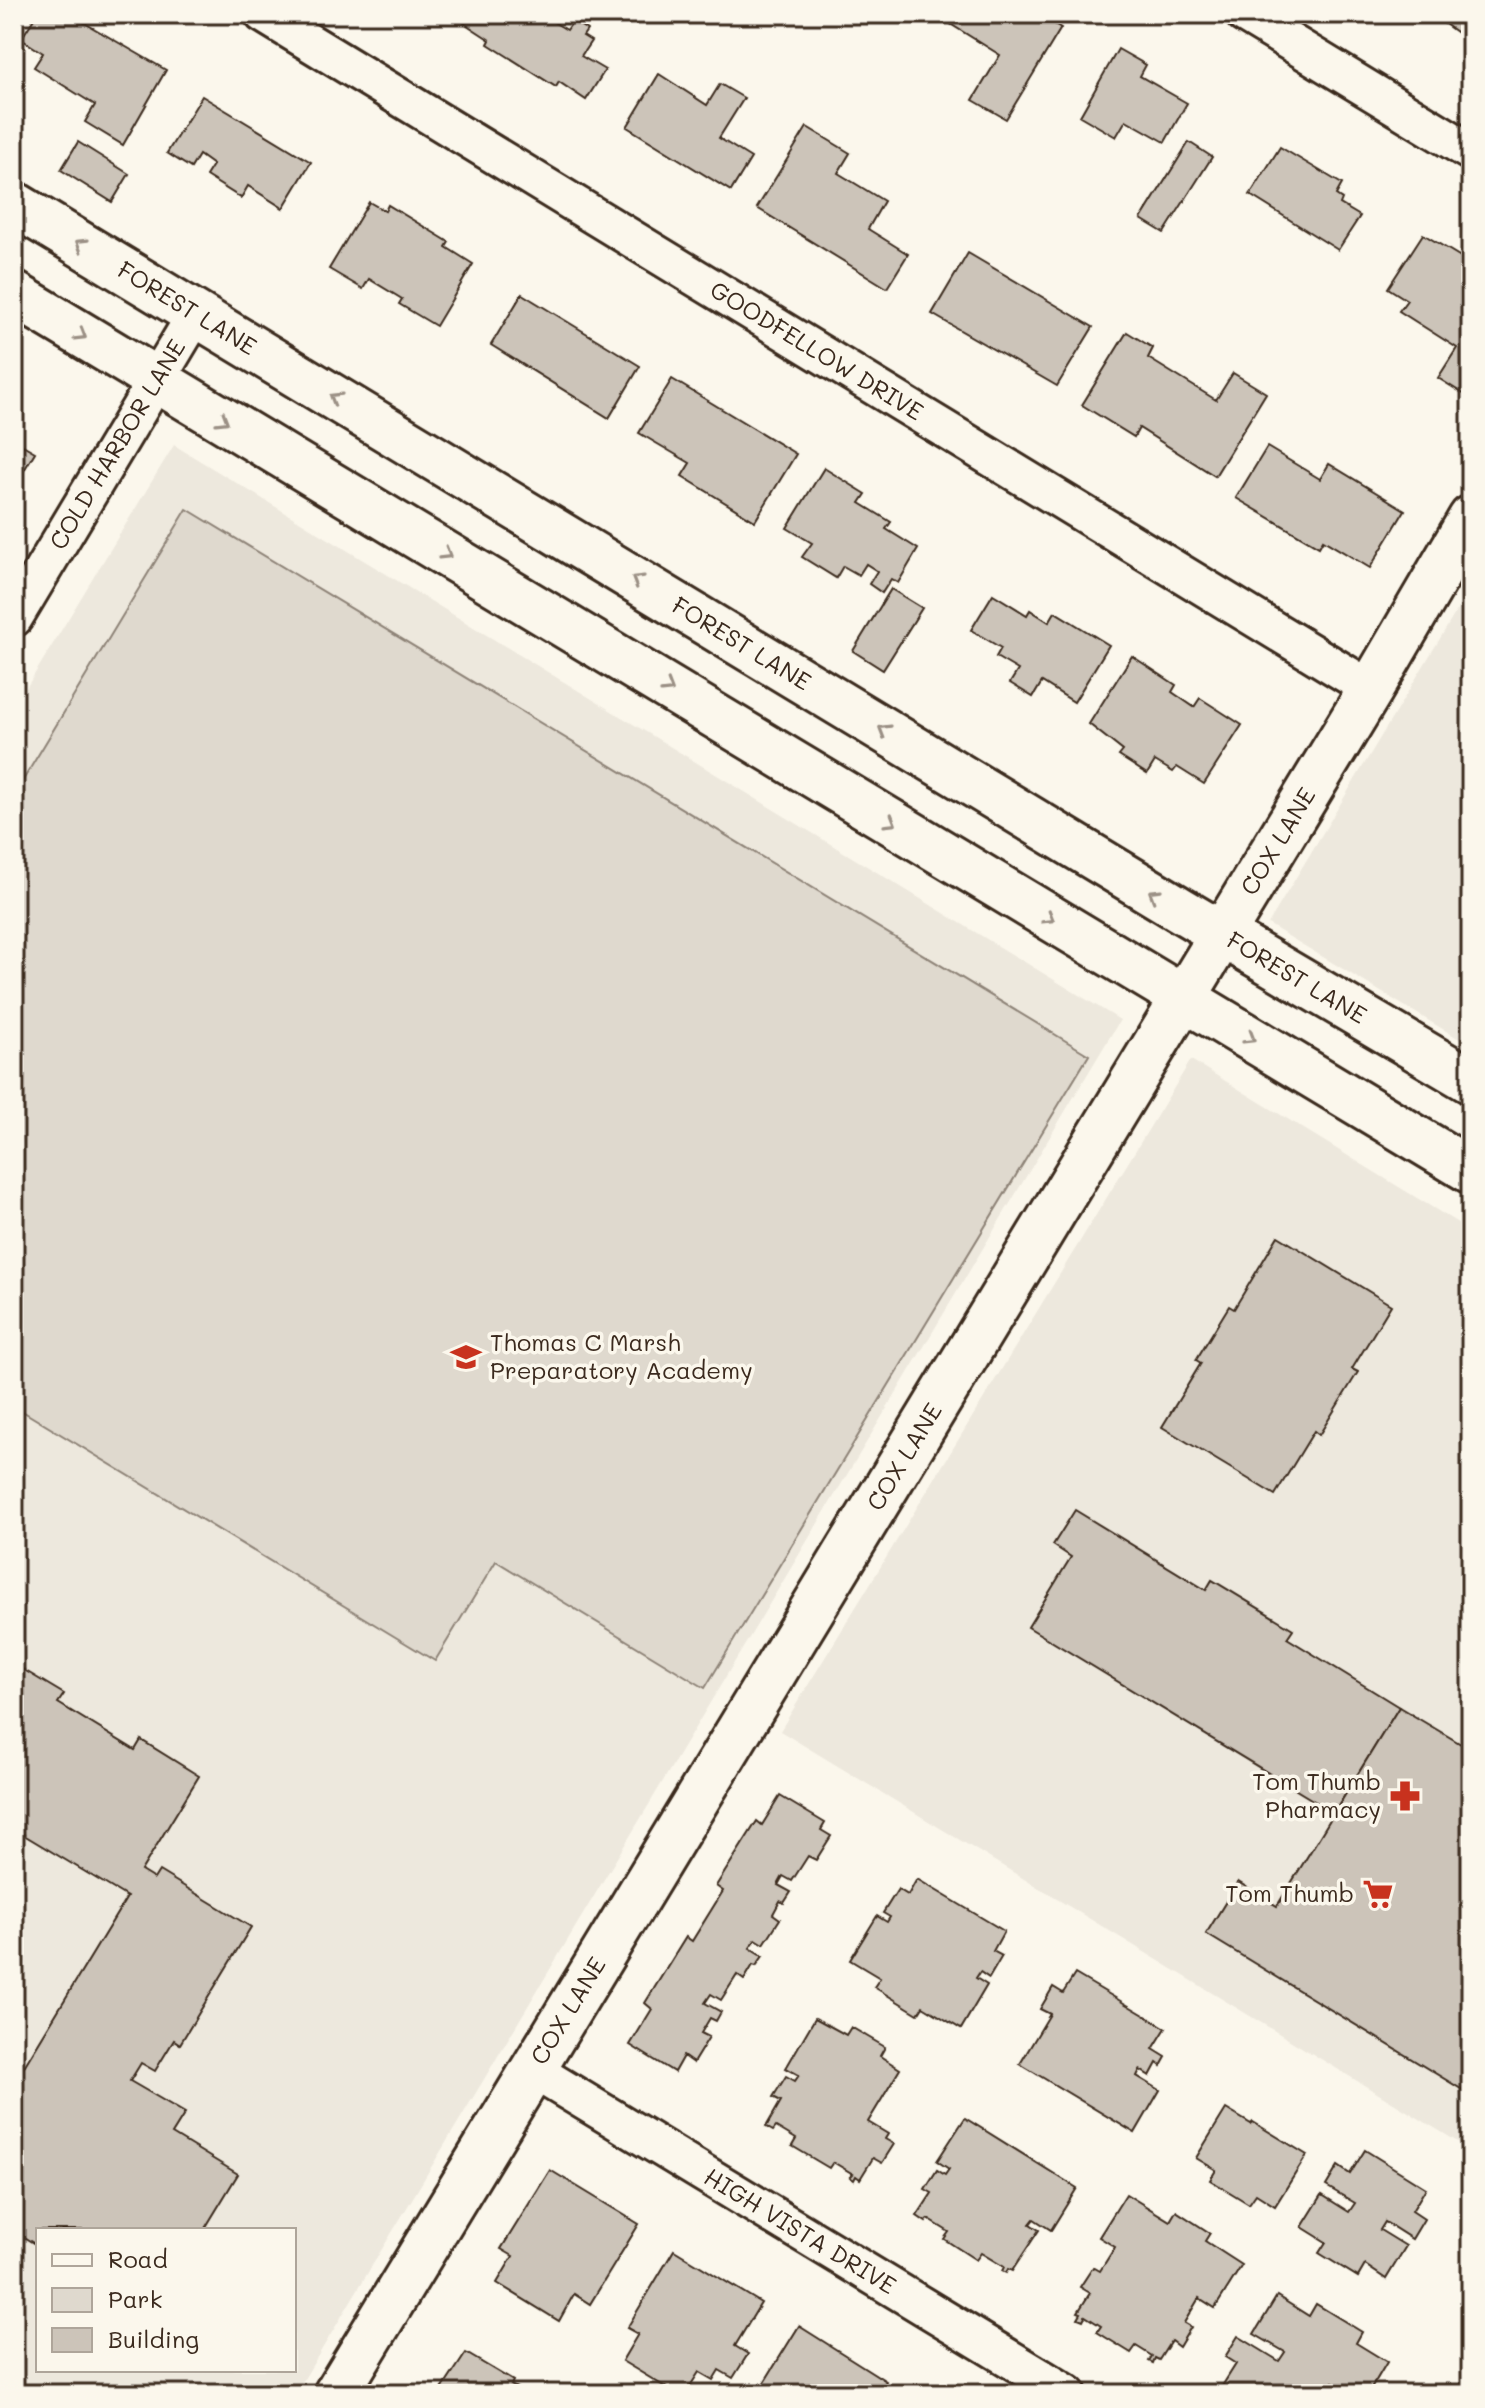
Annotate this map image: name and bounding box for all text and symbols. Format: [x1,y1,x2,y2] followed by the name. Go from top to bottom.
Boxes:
[75,239,90,254] one-way arrow
[112,253,263,361] street label: FOREST LANE
[705,273,929,427] street label: GOODFELLOW DRIVE
[72,325,87,340] one-way arrow
[42,333,191,555] street label: COLD HARBOR LANE
[329,392,344,407] one-way arrow
[214,410,229,426] one-way arrow
[437,544,452,560] one-way arrow
[631,575,646,590] one-way arrow
[667,589,817,697] street label: FOREST LANE
[659,678,674,694] one-way arrow
[878,724,893,740] one-way arrow
[1233,781,1322,900] street label: COX LANE
[882,812,897,828] one-way arrow
[1148,888,1163,903] one-way arrow
[1040,908,1055,923] one-way arrow
[1222,924,1373,1030] street label: FOREST LANE
[1241,1029,1256,1044] one-way arrow
[490,1326,753,1385] place label: Thomas C Marsh Preparatory Academy
[449,1340,483,1374] school or university icon: Thomas C Marsh Preparatory Academy
[859,1397,948,1516] street label: COX LANE
[1252,1765,1381,1824] place label: Tom Thumb Pharmacy
[1388,1779,1422,1813] pharmacy icon: Tom Thumb Pharmacy
[1225,1877,1354,1908] place label: Tom Thumb
[1361,1877,1395,1911] supermarket icon: Tom Thumb
[523,1951,612,2070] street label: COX LANE
[699,2160,902,2300] street label: HIGH VISTA DRIVE
[36,2228,296,2372] legend
[108,2243,168,2274] text: Road
[108,2283,162,2314] text: Park
[108,2323,199,2354] text: Building

